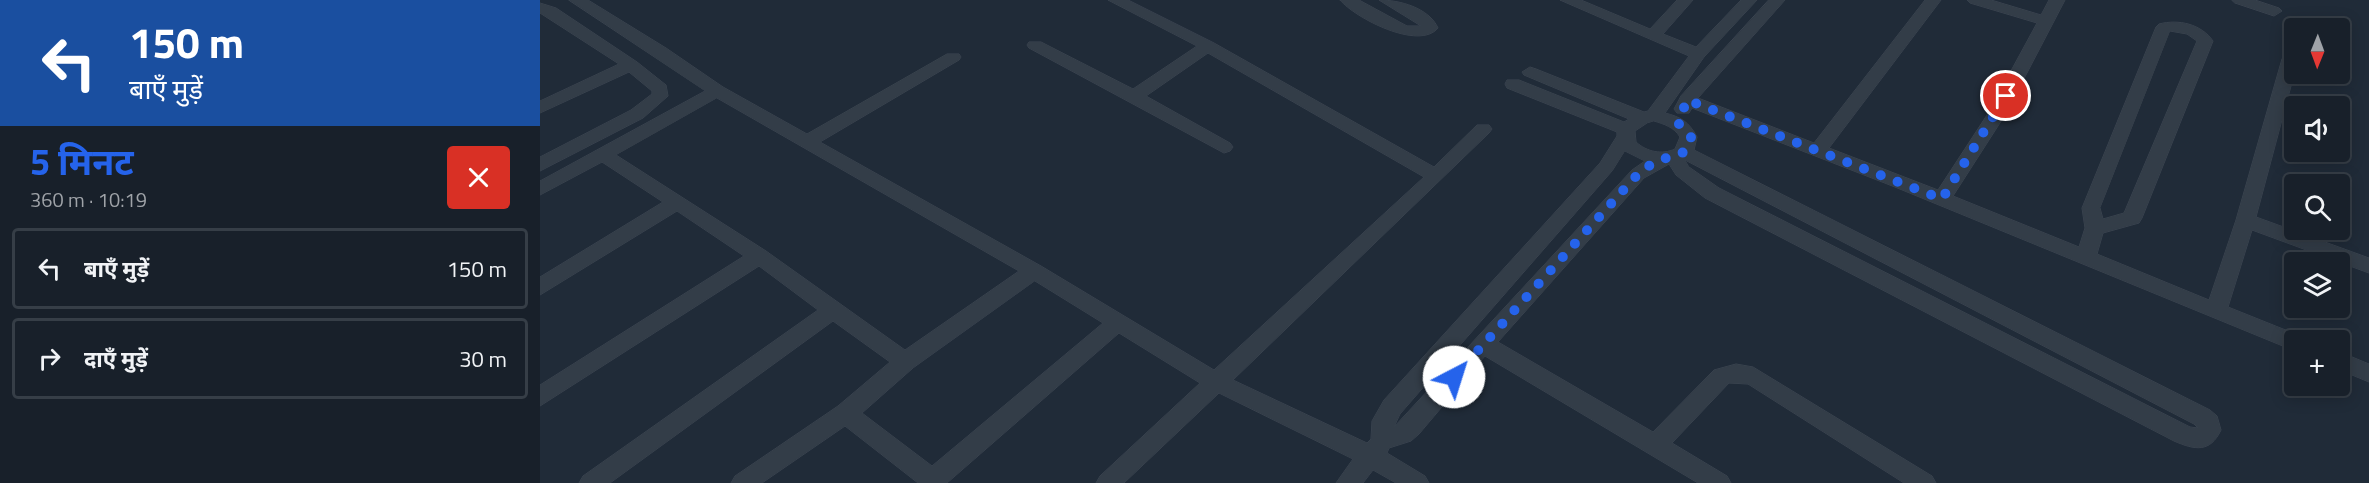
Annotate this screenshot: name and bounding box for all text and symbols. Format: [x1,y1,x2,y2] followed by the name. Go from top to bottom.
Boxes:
[129,10,244,74] text: 150 m
[2284,18,2350,84] north arrow
[2284,18,2350,396] map controls
[30,24,108,102] icon: left
[129,68,203,109] text: बाएँ मुड़ें
[1980,70,2031,121] pin
[1989,79,2022,112] icon: arrive
[2284,96,2350,162] button: sound
[30,134,134,189] text: 5 मिनट
[447,146,510,209] button: close
[2284,174,2350,240] button: search
[30,184,147,215] text: 360 m · 10:19
[33,252,66,285] icon: left
[84,252,149,286] text: बाएँ मुड़ें
[447,252,507,286] text: 150 m
[2284,252,2350,318] button: layers
[2284,330,2350,396] button: +
[33,342,66,375] icon: right
[84,342,148,376] text: दाएँ मुड़ें
[459,342,507,376] text: 30 m
[1422,345,1486,409] position arrow

